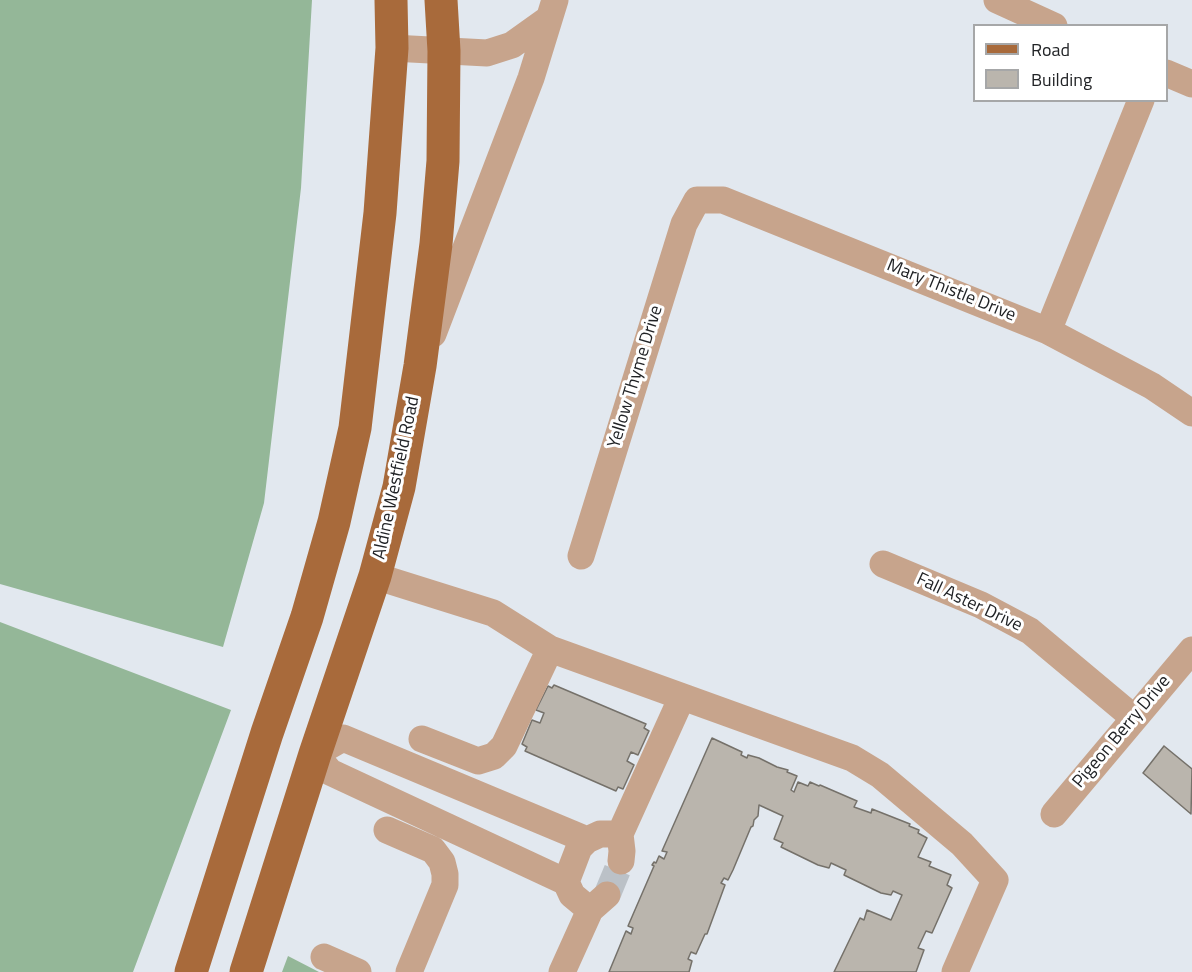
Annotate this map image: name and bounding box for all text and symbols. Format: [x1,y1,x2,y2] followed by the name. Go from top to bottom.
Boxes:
[973,24,1168,102] legend
[1031,36,1070,63] text: Road
[1031,66,1092,93] text: Building
[883,255,1019,327] street label: Mary Thistle Drive
[604,303,668,451] street label: Yellow Thyme Drive
[369,395,425,561] street label: Aldine Westfield Road
[913,569,1025,637] street label: Fall Aster Drive
[1068,671,1176,793] street label: Pigeon Berry Drive

